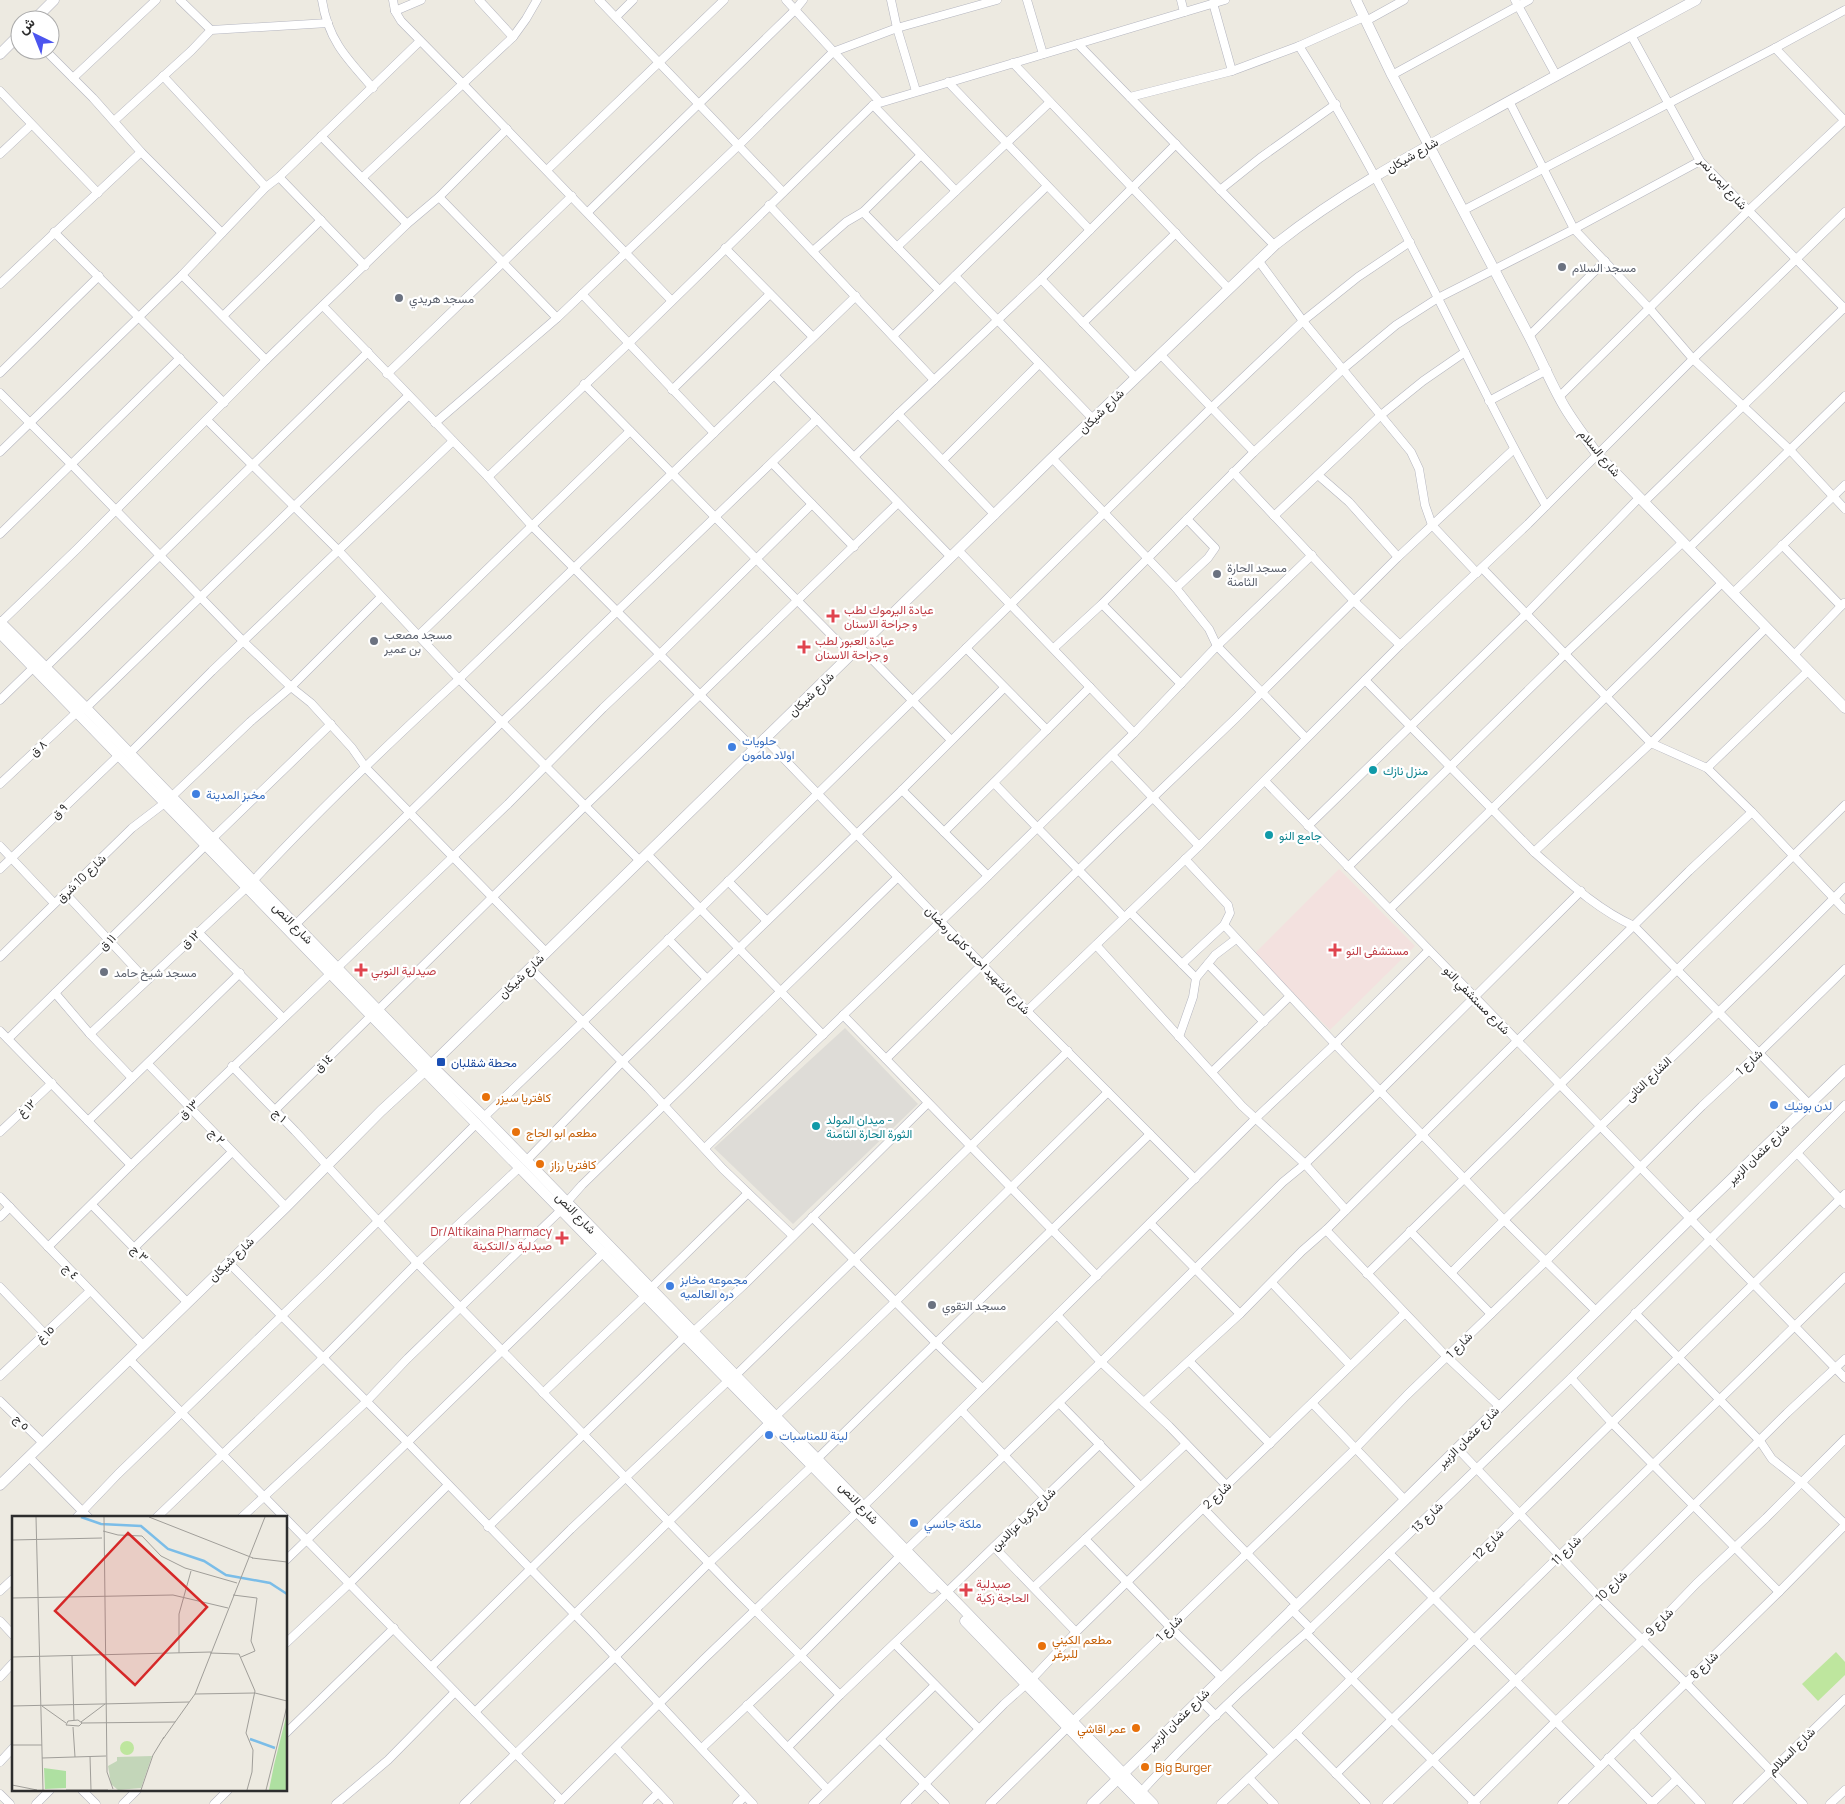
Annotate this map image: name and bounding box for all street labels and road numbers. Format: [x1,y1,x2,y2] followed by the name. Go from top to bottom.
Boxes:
[1383,133,1442,178] street label: شارع شيكان
[1693,152,1751,214] street label: شارع ايمن نمر
[1074,385,1128,438] street label: شارع شيكان
[1574,426,1625,481] street label: شارع السلام
[784,668,838,721] street label: شارع شيكان
[26,736,50,760] street label: ٨ ق
[47,799,71,823] street label: ٩ ق
[52,850,110,907] street label: شارع 10 شرق
[268,898,317,948] street label: شارع النص
[921,902,1034,1019] street label: شارع الشهيد احمد كامل رمضان
[177,926,203,952] street label: ١٢ ق
[95,930,119,954] street label: ١١ ق
[494,950,548,1003] street label: شارع شيكان
[1438,962,1514,1039] street label: شارع مستشفي النو
[1732,1045,1767,1080] street label: شارع 1
[310,1050,336,1076] street label: ١٤ ق
[1621,1053,1676,1106] street label: الشارع التانى
[13,1095,40,1122] street label: ١٢ غ
[174,1095,202,1123] street label: ١٣ ق
[268,1104,291,1127] street label: ١ ج
[1722,1120,1794,1190] street label: شارع عثمان الزبير
[204,1124,229,1149] street label: ٢ ج
[551,1188,600,1238] street label: شارع النص
[204,1233,258,1286] street label: شارع شيكان
[127,1241,153,1266] street label: ٣ ج
[59,1259,83,1284] street label: ٤ ج
[32,1321,59,1348] street label: ١٥ غ
[1442,1328,1477,1363] street label: شارع 1
[1433,1402,1503,1473] street label: شارع عثمان الزبير
[9,1410,34,1435] street label: ٥ ج
[1199,1477,1236,1513] street label: شارع 2
[834,1478,883,1529] street label: شارع النص
[987,1484,1060,1555] street label: شارع زكريا عزالدين
[1407,1498,1447,1537] street label: شارع 13
[1469,1525,1508,1564] street label: شارع 12
[1547,1531,1585,1569] street label: شارع 11
[1591,1566,1631,1606] street label: شارع 10
[1641,1604,1678,1641] street label: شارع 9
[1152,1611,1187,1646] street label: شارع 1
[1686,1647,1723,1683] street label: شارع 8
[1142,1685,1214,1755] street label: شارع عثمان الزبير
[1763,1723,1819,1779] street label: شارع السلالم

